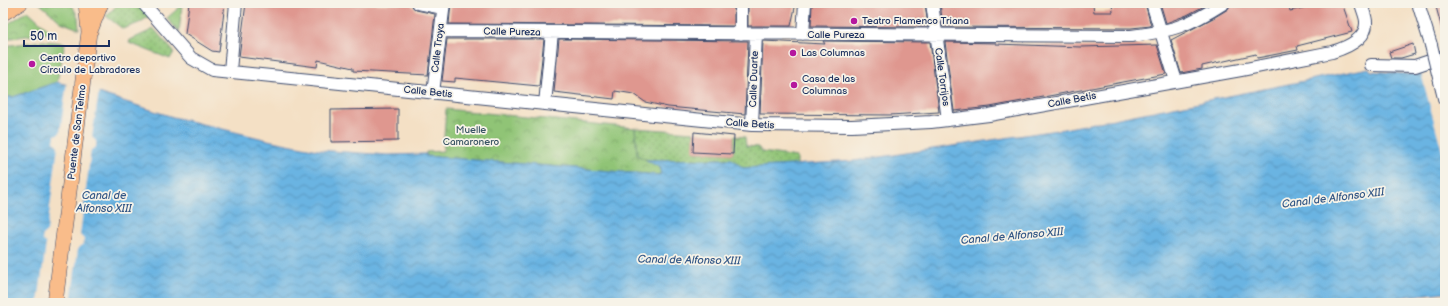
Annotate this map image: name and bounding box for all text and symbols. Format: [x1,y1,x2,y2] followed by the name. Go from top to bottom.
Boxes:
[862,15,969,27] place label: Teatro Flamenco Triana
[849,16,859,26] marker: Teatro Flamenco Triana
[24,22,109,48] scale bar
[429,22,447,73] street label: Calle Troya
[483,26,541,39] street label: Calle Pureza
[30,29,57,44] text: 50 m
[807,29,865,41] street label: Calle Pureza
[801,47,865,59] place label: Las Columnas
[932,47,952,107] street label: Calle Torrijos
[788,48,798,58] marker: Las Columnas
[747,50,761,108] street label: Calle Duarte
[40,52,140,76] place label: Centro deportivo Círculo de Labradores
[27,59,37,69] marker: Centro deportivo Círculo de Labradores
[802,73,855,97] place label: Casa de las Columnas
[789,80,799,90] marker: Casa de las Columnas
[65,83,89,180] street label: Puente de San Telmo
[403,83,453,101] street label: Calle Betis
[1047,89,1097,111] street label: Calle Betis
[725,116,775,132] street label: Calle Betis
[443,124,500,148] park label: Muelle Camaronero
[1281,185,1386,211] water label: Canal de Alfonso XIII
[75,189,132,215] water label: Canal de Alfonso XIII
[960,225,1065,247] water label: Canal de Alfonso XIII
[637,253,741,267] water label: Canal de Alfonso XIII

